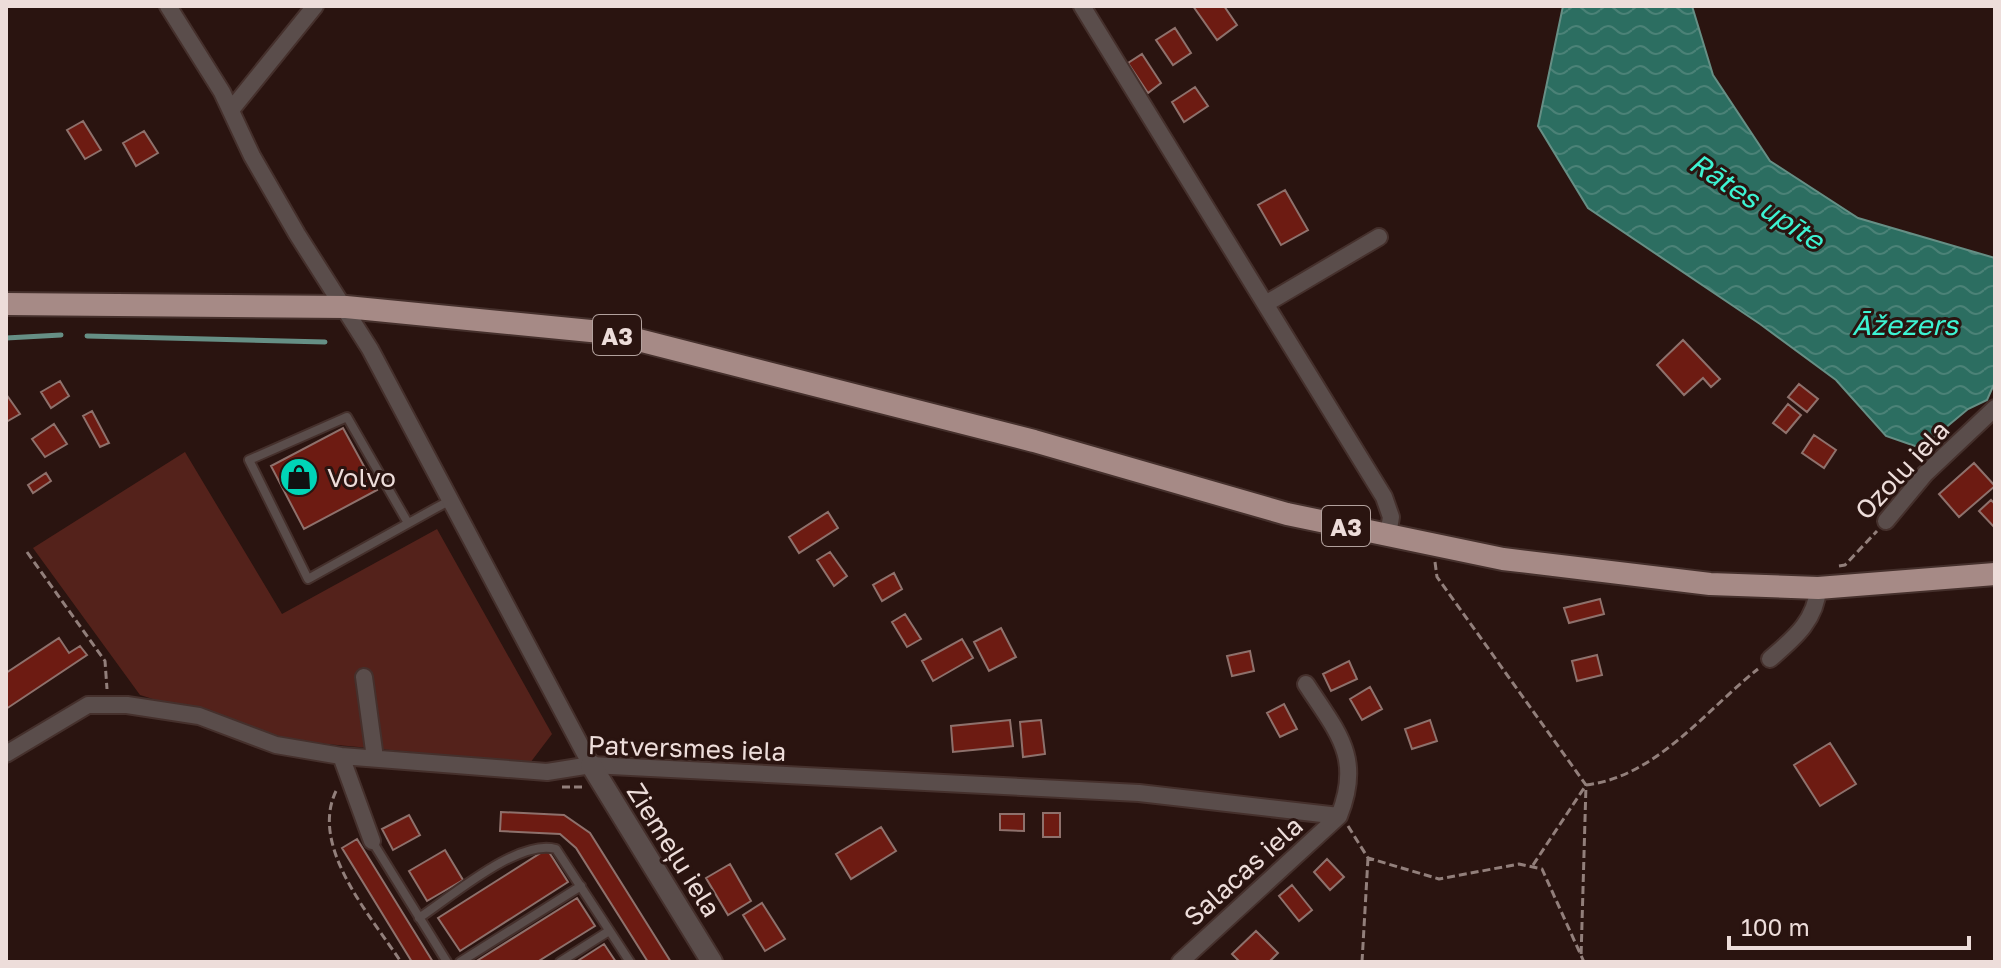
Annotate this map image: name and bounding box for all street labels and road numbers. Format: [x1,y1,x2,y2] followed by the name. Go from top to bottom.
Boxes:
[593,315,641,355] road number: A3
[1849,414,1955,526] street label: Ozolu iela
[1322,506,1370,546] road number: A3
[587,729,787,767] street label: Patversmes iela
[621,778,727,922] street label: Ziemeļu iela
[1177,810,1309,932] street label: Salacas iela

